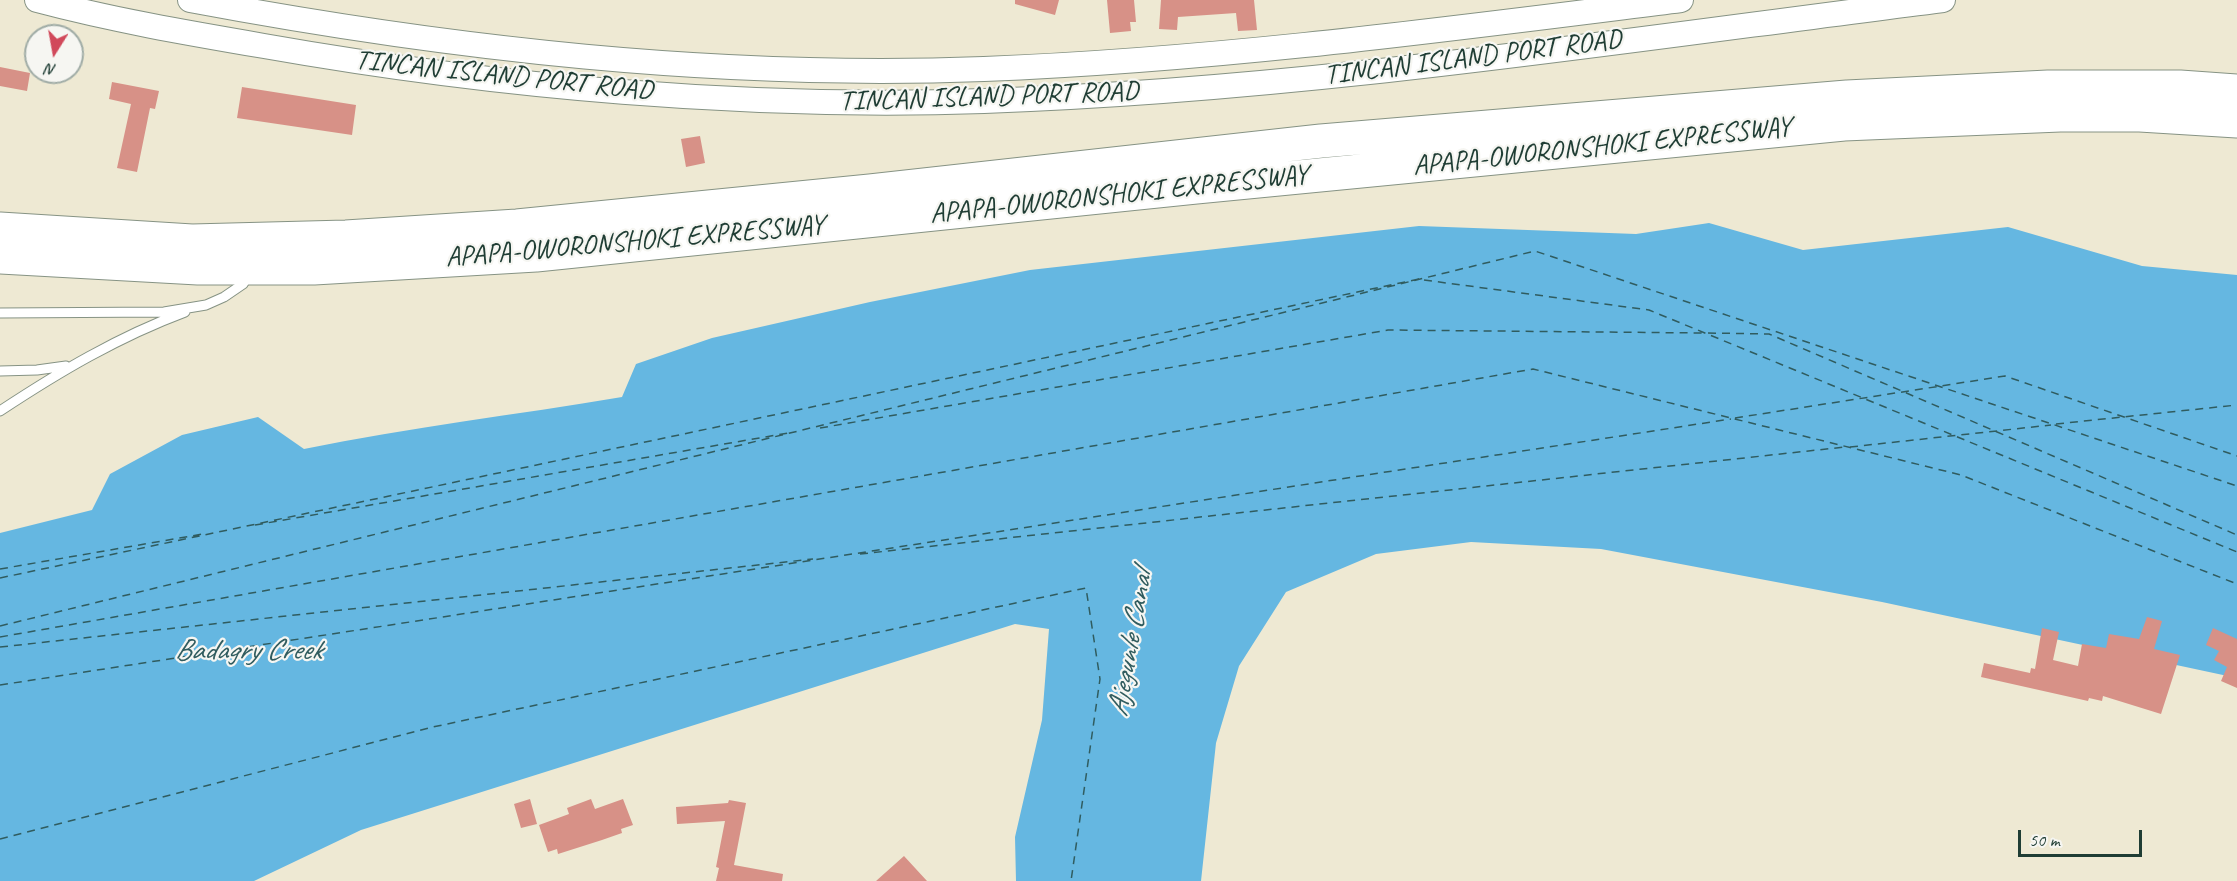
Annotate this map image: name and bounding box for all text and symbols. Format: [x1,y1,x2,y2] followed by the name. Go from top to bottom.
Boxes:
[1323,23,1623,93] street label: TINCAN ISLAND PORT ROAD
[24,24,84,84] north arrow
[354,44,654,108] street label: TINCAN ISLAND PORT ROAD
[44,59,58,80] text: N
[839,75,1139,119] street label: TINCAN ISLAND PORT ROAD
[1411,110,1793,184] street label: APAPA-OWORONSHOKI EXPRESSWAY
[928,158,1310,232] street label: APAPA-OWORONSHOKI EXPRESSWAY
[444,209,826,275] street label: APAPA-OWORONSHOKI EXPRESSWAY
[1101,569,1161,719] water label: Ajegunle Canal
[175,633,321,669] water label: Badagry Creek
[2021,818,2146,856] scale bar
[2029,829,2060,851] text: 50 m

